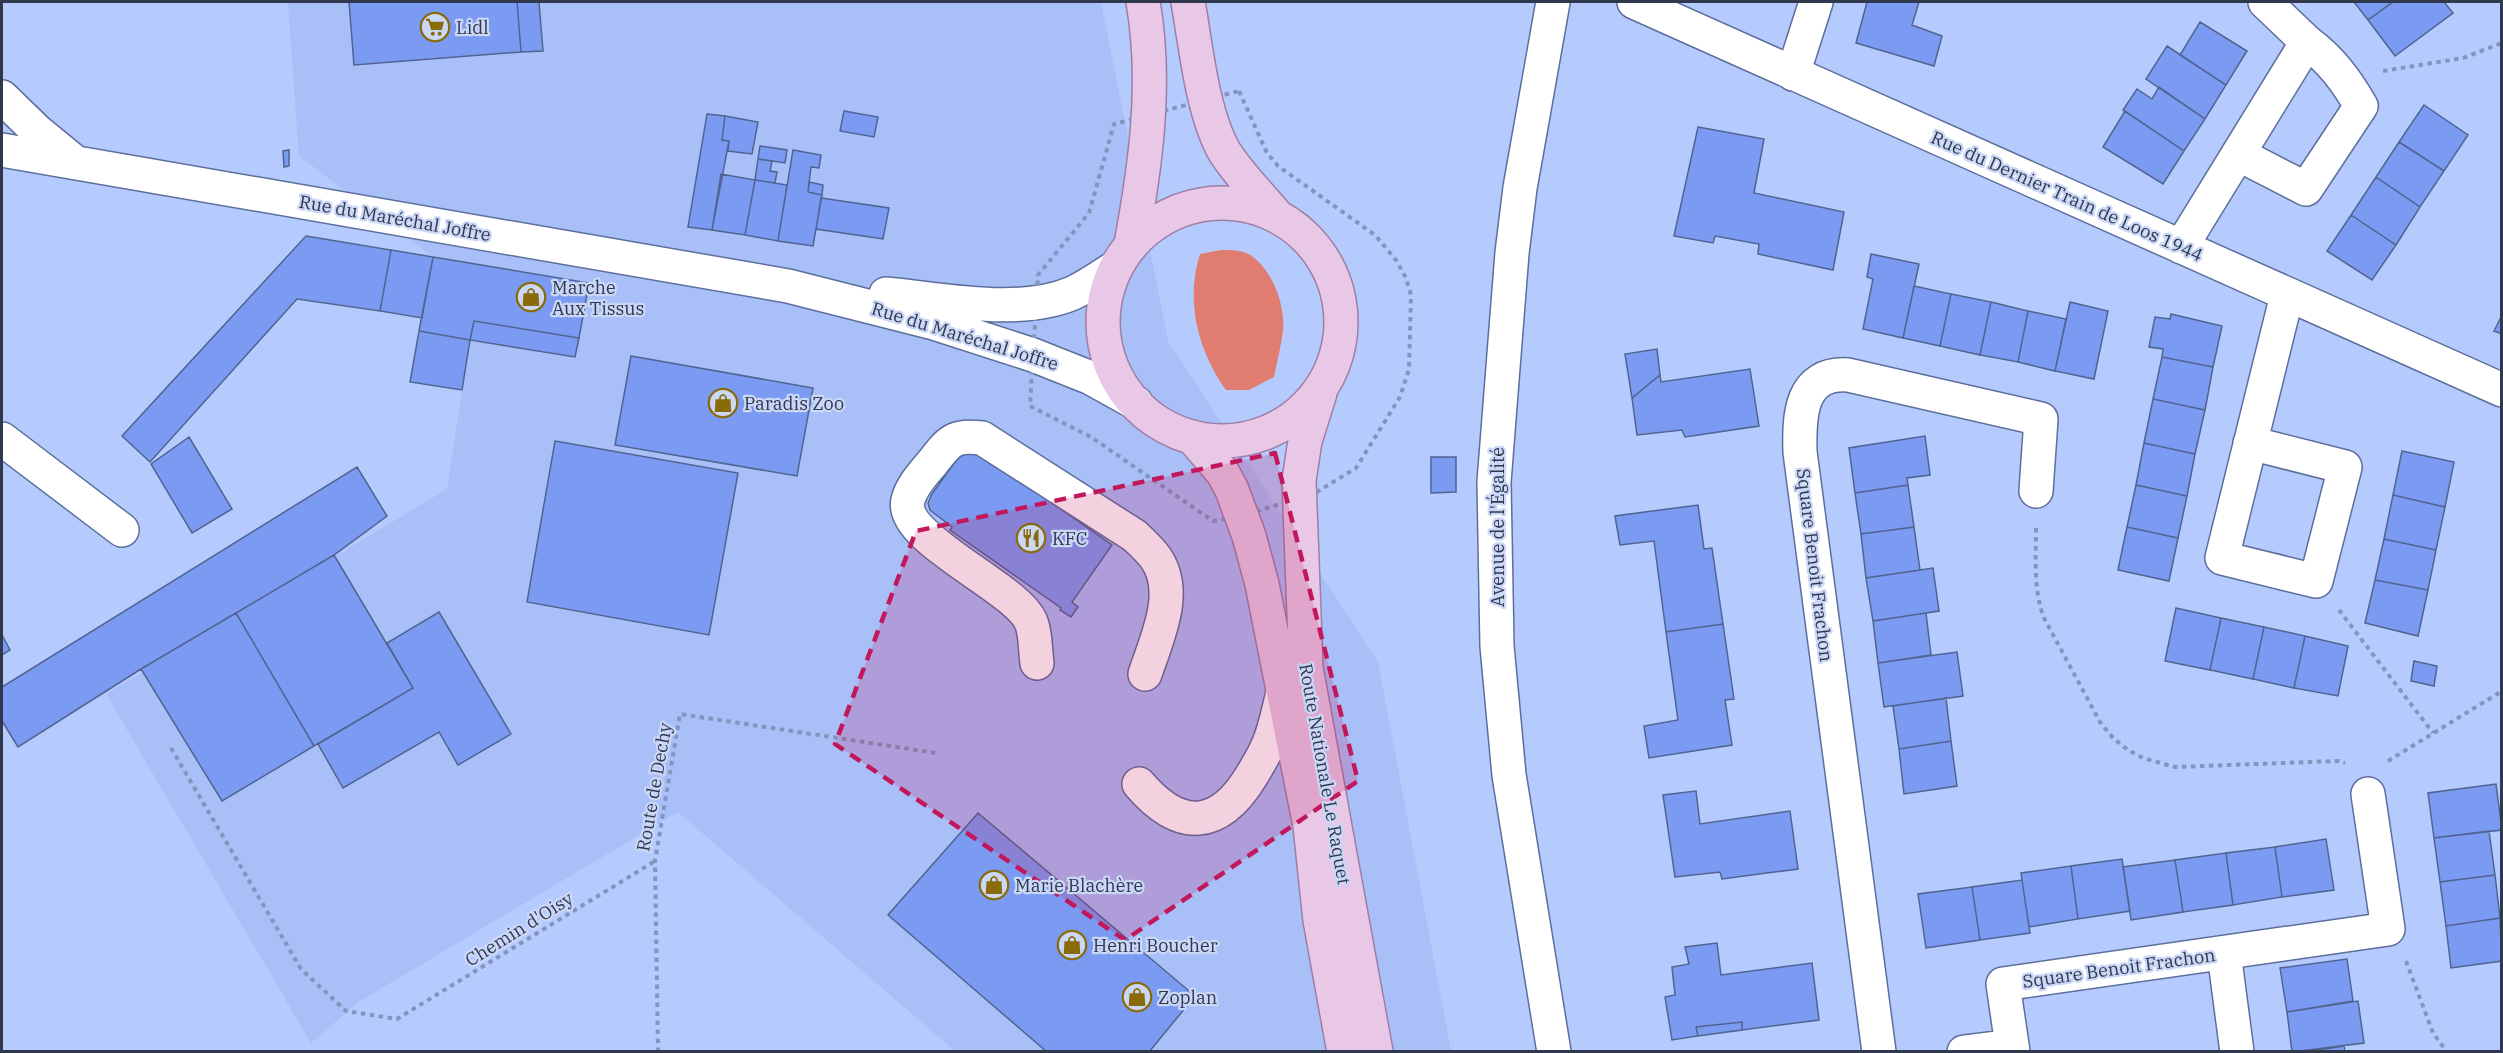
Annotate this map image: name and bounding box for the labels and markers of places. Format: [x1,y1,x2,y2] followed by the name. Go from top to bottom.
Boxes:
[419,11,451,43] supermarket icon: Lidl
[456,16,489,39] place label: Lidl
[552,276,644,320] place label: Marche Aux Tissus
[515,281,547,313] shop icon: Marche Aux Tissus
[707,387,739,419] shop icon: Paradis Zoo
[744,392,844,415] place label: Paradis Zoo
[1015,522,1047,554] restaurant icon: KFC
[1052,527,1087,550] place label: KFC
[978,869,1010,901] shop icon: Marie Blachère
[1015,874,1143,897] place label: Marie Blachère
[1056,929,1088,961] shop icon: Henri Boucher
[1093,934,1218,957] place label: Henri Boucher
[1121,981,1153,1013] shop icon: Zoplan
[1158,986,1217,1009] place label: Zoplan

